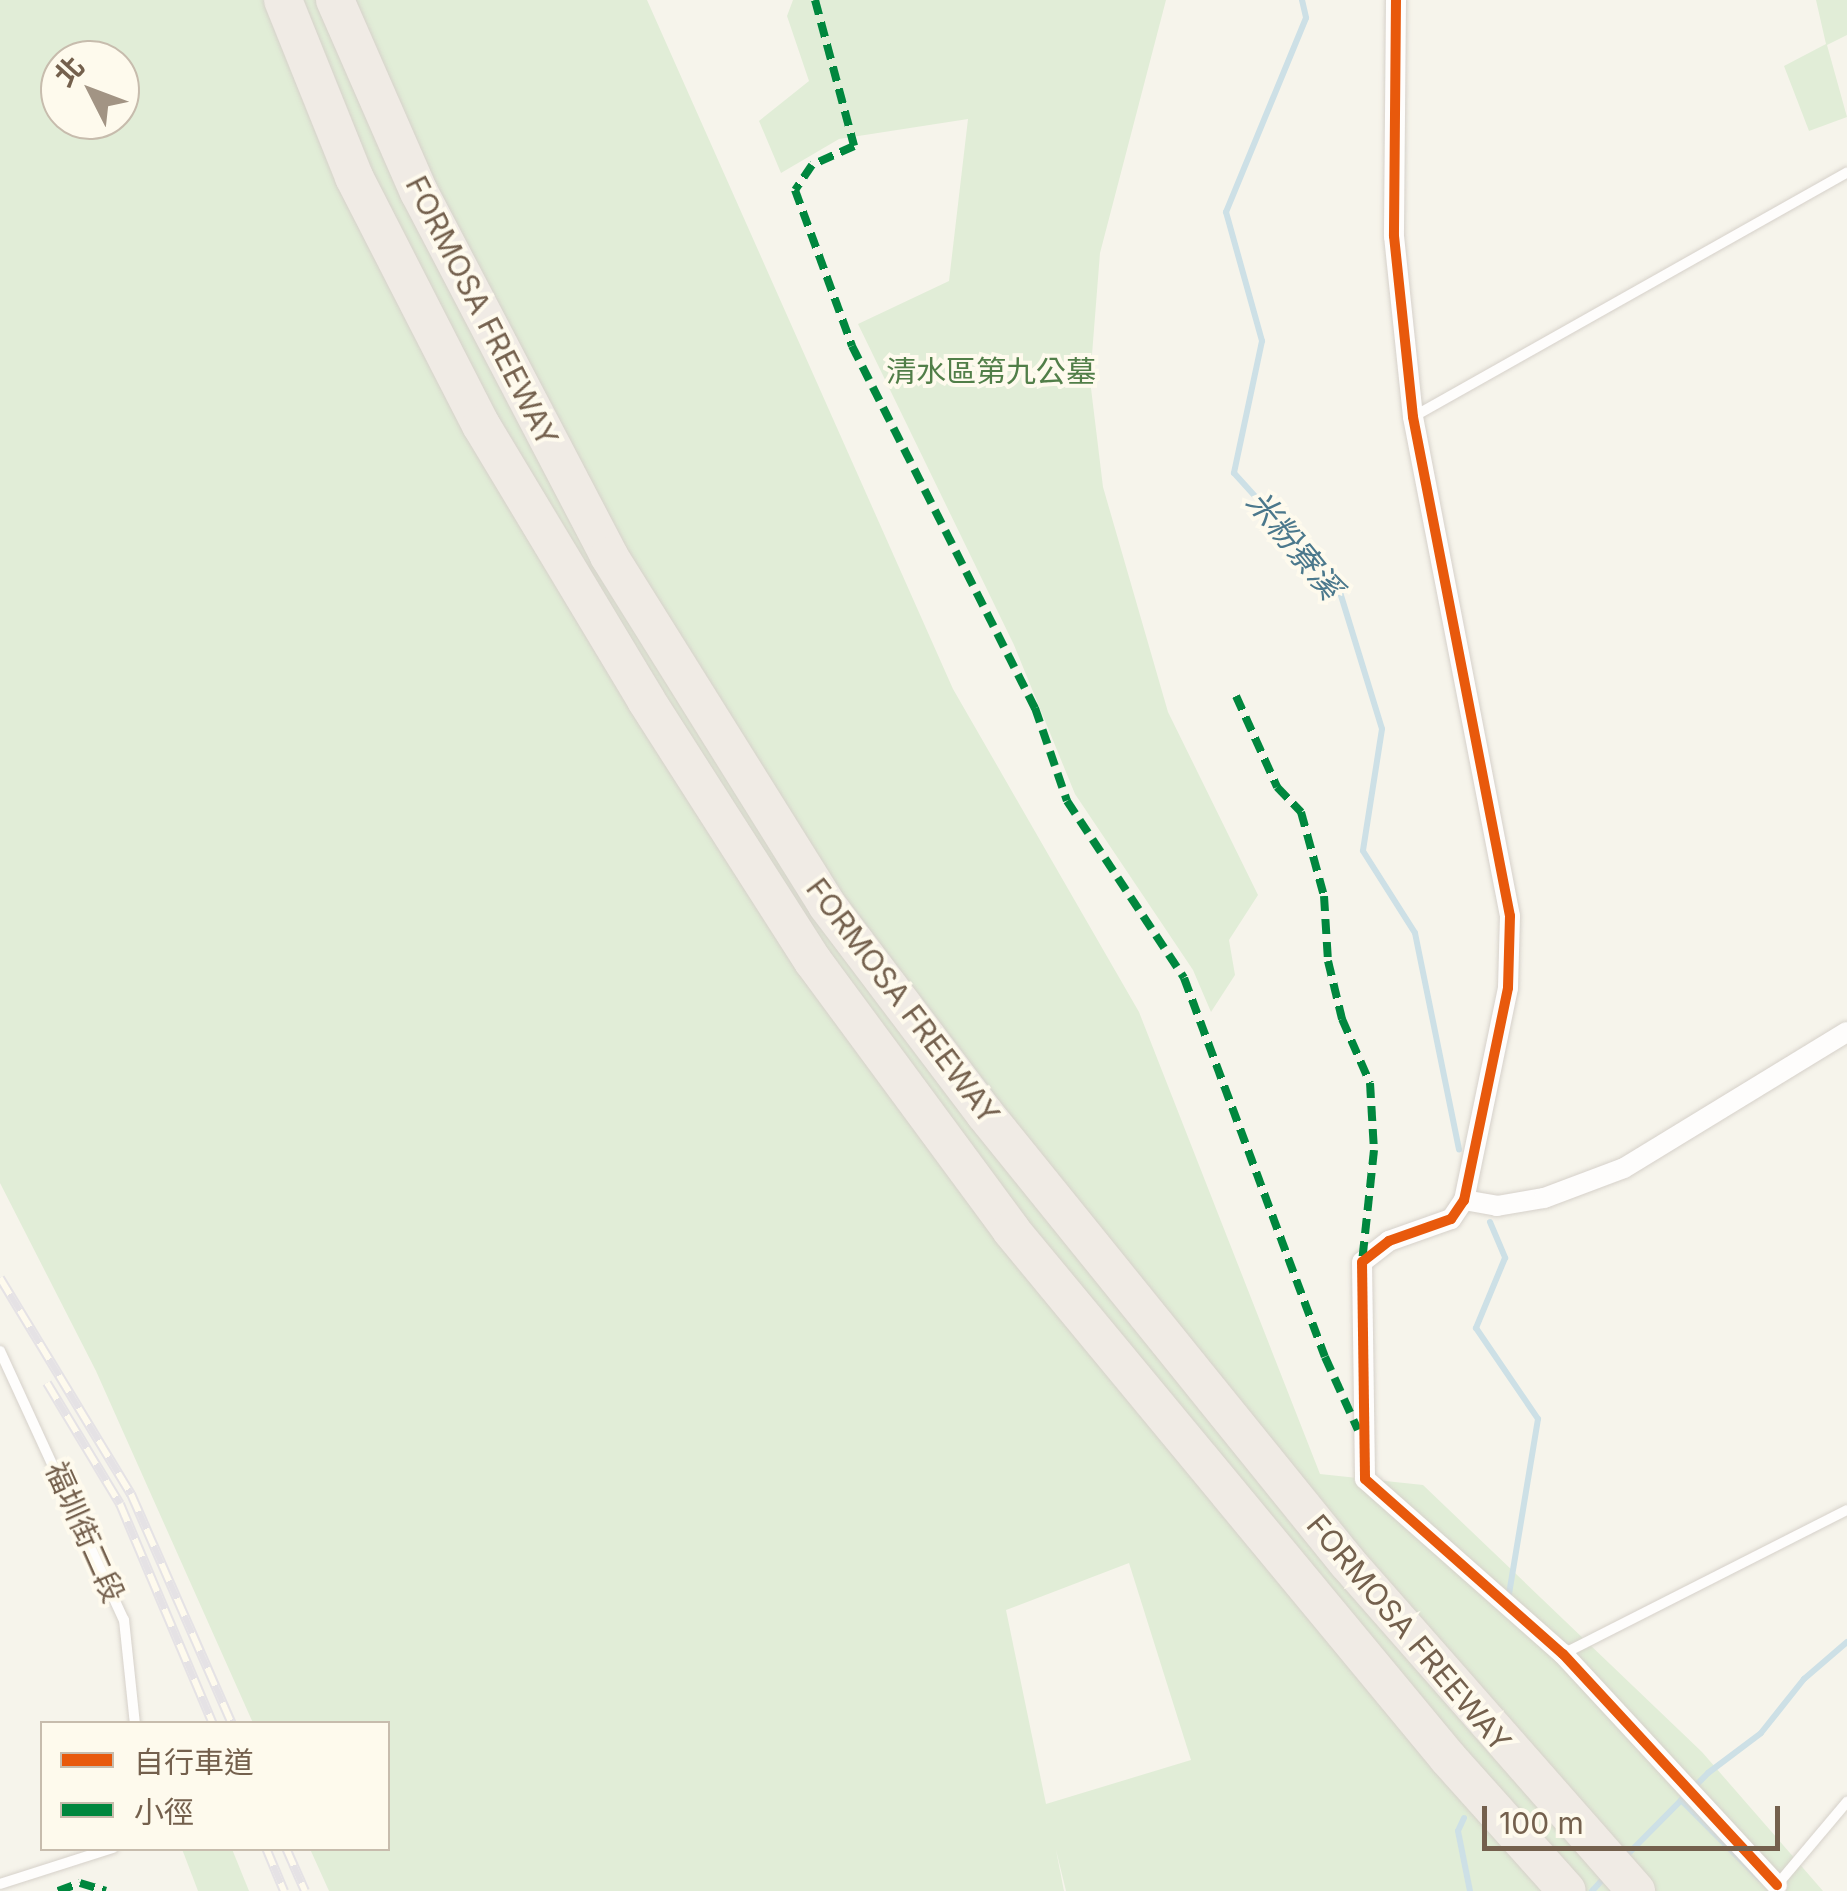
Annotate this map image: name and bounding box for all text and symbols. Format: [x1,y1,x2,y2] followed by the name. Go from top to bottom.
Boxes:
[40,40,140,140] north arrow
[47,49,91,93] text: 北
[398,170,566,452] street label: FORMOSA FREEWAY
[886,353,1096,389] park label: 清水區第九公墓
[1239,483,1349,607] water label: 米粉寮溪
[799,871,1007,1131] street label: FORMOSA FREEWAY
[38,1456,132,1608] street label: 福圳街二段
[1299,1507,1519,1759] street label: FORMOSA FREEWAY
[40,1721,390,1851] legend
[134,1744,254,1780] text: 自行車道
[1487,1786,1784,1848] scale bar
[134,1794,194,1830] text: 小徑
[1499,1805,1584,1841] text: 100 m

